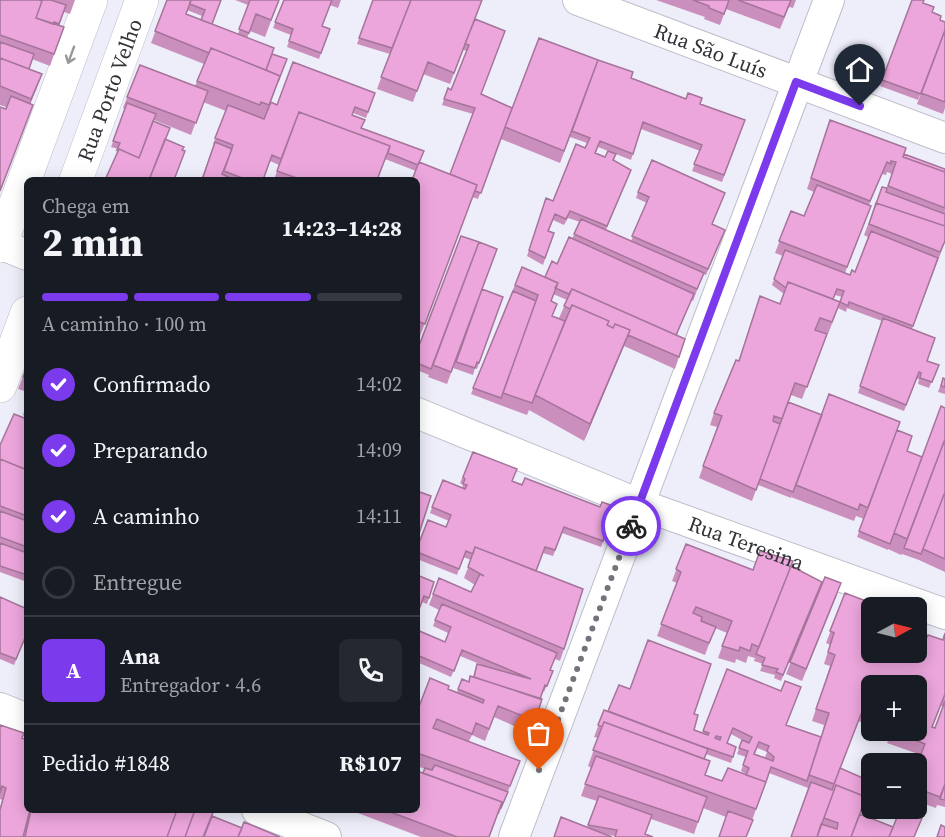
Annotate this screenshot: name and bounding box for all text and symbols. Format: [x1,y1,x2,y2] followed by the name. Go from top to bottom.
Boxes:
[70,14,149,165] street label: Rua Porto Velho
[650,15,772,84] street label: Rua São Luís
[834,44,885,106] pin
[65,45,76,64] one-way arrow
[843,53,876,86] icon: home
[42,192,130,220] text: Chega em
[282,213,402,243] text: 14:23–14:28
[42,216,143,269] text: 2 min
[42,310,207,338] text: A caminho · 100 m
[42,368,75,401] icon: check
[93,369,211,399] text: Confirmado
[356,370,402,398] text: 14:02
[42,434,75,467] icon: check
[93,435,208,465] text: Preparando
[356,436,402,464] text: 14:09
[601,496,661,556] courier
[42,500,75,533] icon: check
[93,501,200,531] text: A caminho
[356,502,402,530] text: 14:11
[684,508,808,577] street label: Rua Teresina
[615,510,648,543] icon: bike
[93,567,182,597] text: Entregue
[861,597,927,663] north arrow
[861,597,927,819] map controls
[339,639,402,702] button: phone
[120,641,160,671] text: Ana
[66,655,81,685] text: A
[120,671,261,699] text: Entregador · 4.6
[861,675,927,741] button: +
[513,708,564,770] pin
[522,717,555,750] icon: bag
[42,748,170,778] text: Pedido #1848
[339,748,402,778] text: R$107
[861,753,927,819] button: −

